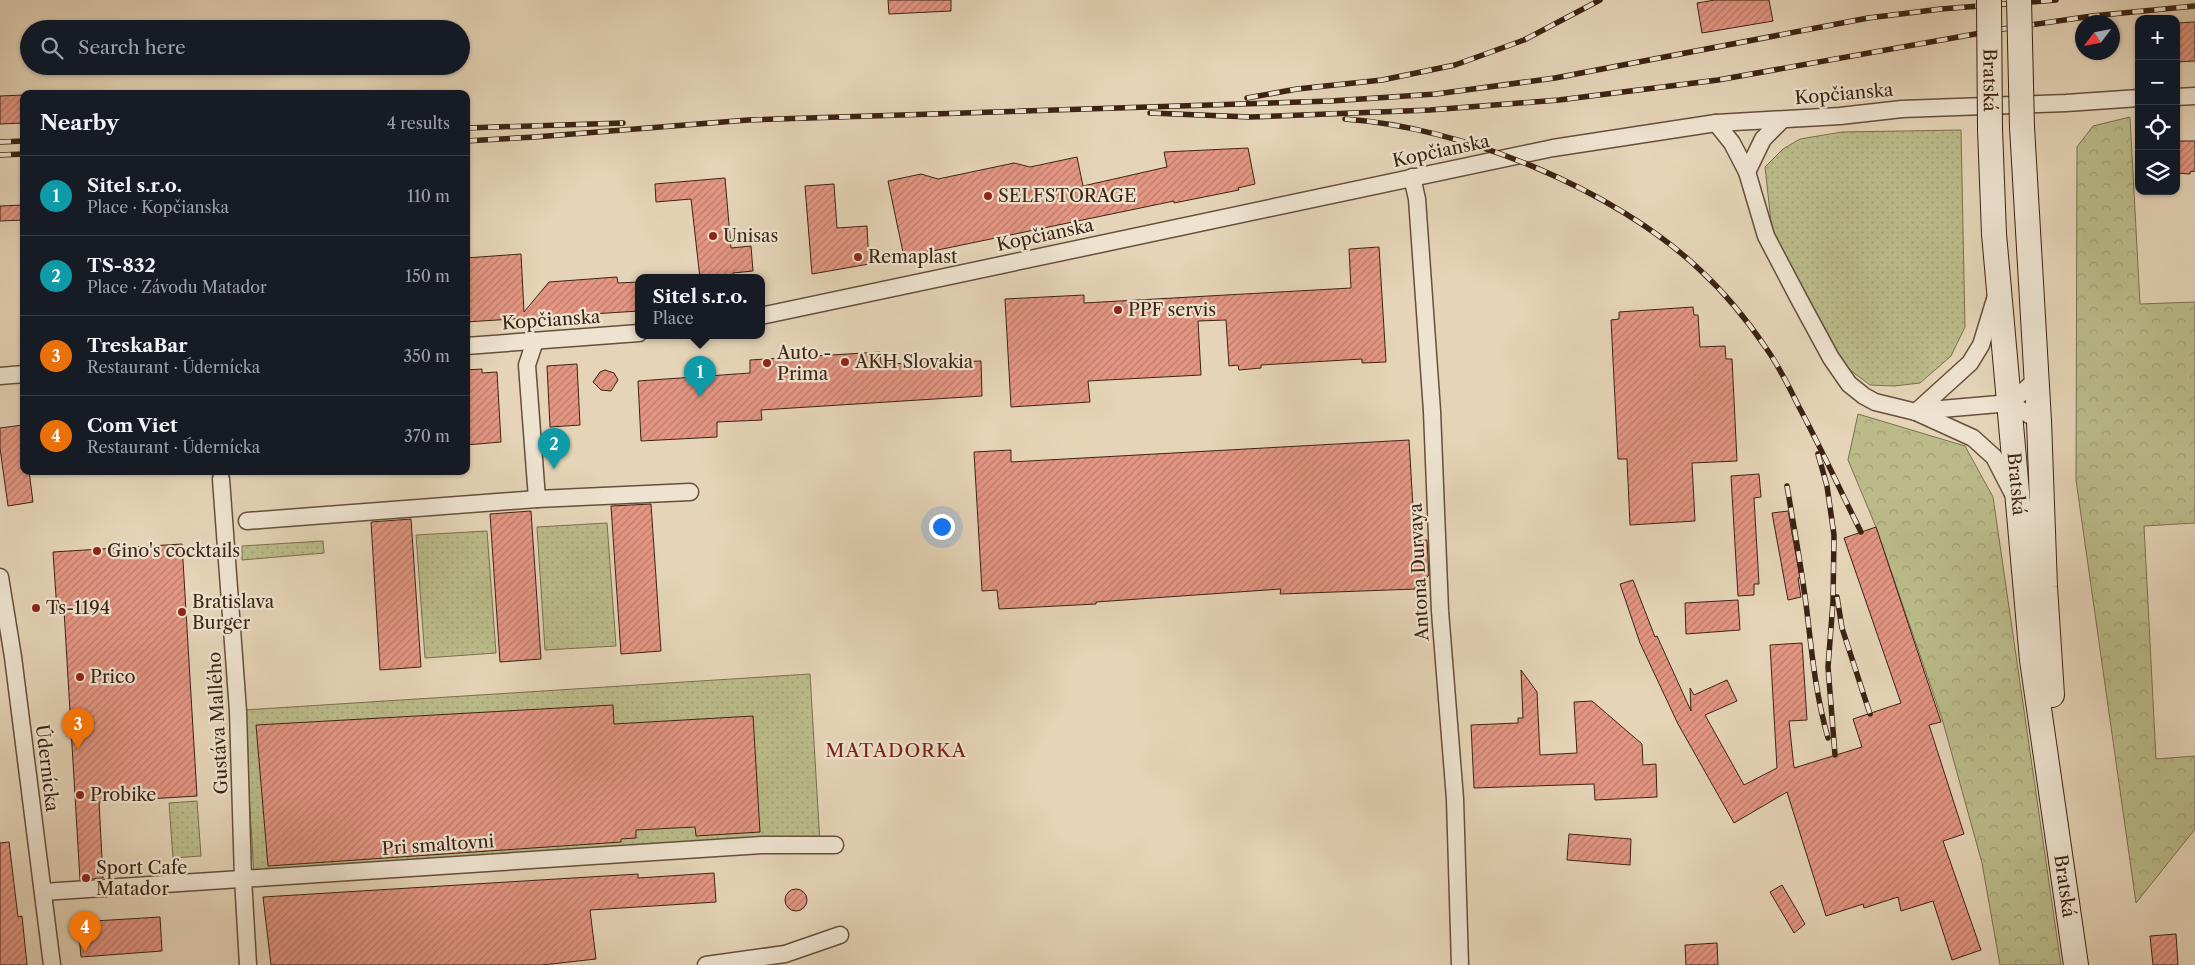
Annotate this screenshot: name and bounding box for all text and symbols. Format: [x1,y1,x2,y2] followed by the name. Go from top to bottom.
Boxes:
[2075,15,2120,60] north arrow
[2135,15,2180,195] map controls
[2135,15,2180,60] button: +
[20,20,470,75] search box
[38,34,66,62] icon: search
[78,36,186,59] text: Search here
[1978,48,2001,112] street label: Bratská
[2135,60,2180,105] button: −
[1794,79,1895,109] street label: Kopčianska
[2135,105,2180,150] button: locate
[40,110,119,135] text: Nearby
[387,113,450,133] text: 4 results
[1390,130,1492,172] street label: Kopčianska
[2135,150,2180,195] button: layers
[87,174,182,197] text: Sitel s.r.o.
[998,185,1137,207] place label: SELFSTORAGE
[52,186,60,206] text: 1
[407,186,450,206] text: 110 m
[982,190,994,202] marker: SELFSTORAGE
[87,197,229,217] text: Place · Kopčianska
[994,214,1096,256] street label: Kopčianska
[723,225,778,247] place label: Unisas
[707,230,719,242] marker: Unisas
[868,246,958,268] place label: Remaplast
[852,251,864,263] marker: Remaplast
[87,254,156,277] text: TS-832
[51,266,61,286] text: 2
[405,266,450,286] text: 150 m
[635,274,765,339] popup
[87,277,267,297] text: Place · Závodu Matador
[652,285,748,308] text: Sitel s.r.o.
[1128,299,1216,321] place label: PPF servis
[1112,304,1124,316] marker: PPF servis
[501,306,602,334] street label: Kopčianska
[652,308,694,328] text: Place
[87,334,188,357] text: TreskaBar
[776,342,832,385] place label: Auto - Prima
[51,346,61,366] text: 3
[403,346,450,366] text: 350 m
[854,351,974,373] place label: AKH Slovakia
[684,356,716,397] pin: 1
[839,356,851,368] marker: AKH Slovakia
[87,357,260,377] text: Restaurant · Údernícka
[761,357,773,369] marker: Auto - Prima
[87,414,178,437] text: Com Viet
[51,426,61,446] text: 4
[404,426,450,446] text: 370 m
[538,428,570,469] pin: 2
[87,437,260,457] text: Restaurant · Údernícka
[2003,451,2030,517] street label: Bratská
[1404,502,1434,642] street label: Antona Durvaya
[929,514,955,540] your location
[107,540,240,562] place label: Gino's cocktails
[91,545,103,557] marker: Gino's cocktails
[192,591,275,634] place label: Bratislava Burger
[46,597,110,619] place label: Ts-1194
[30,602,42,614] marker: Ts-1194
[176,606,188,618] marker: Bratislava Burger
[203,651,233,795] street label: Gustáva Mallého
[90,666,135,688] place label: Prico
[74,671,86,683] marker: Prico
[62,708,94,749] pin: 3
[31,723,64,813] street label: Údernícka
[825,739,967,762] district label: MATADORKA
[90,784,156,806] place label: Probike
[74,789,86,801] marker: Probike
[381,830,495,860] street label: Pri smaltovni
[2049,853,2080,919] street label: Bratská
[96,857,187,900] place label: Sport Cafe Matador
[80,872,92,884] marker: Sport Cafe Matador
[69,911,101,952] pin: 4

